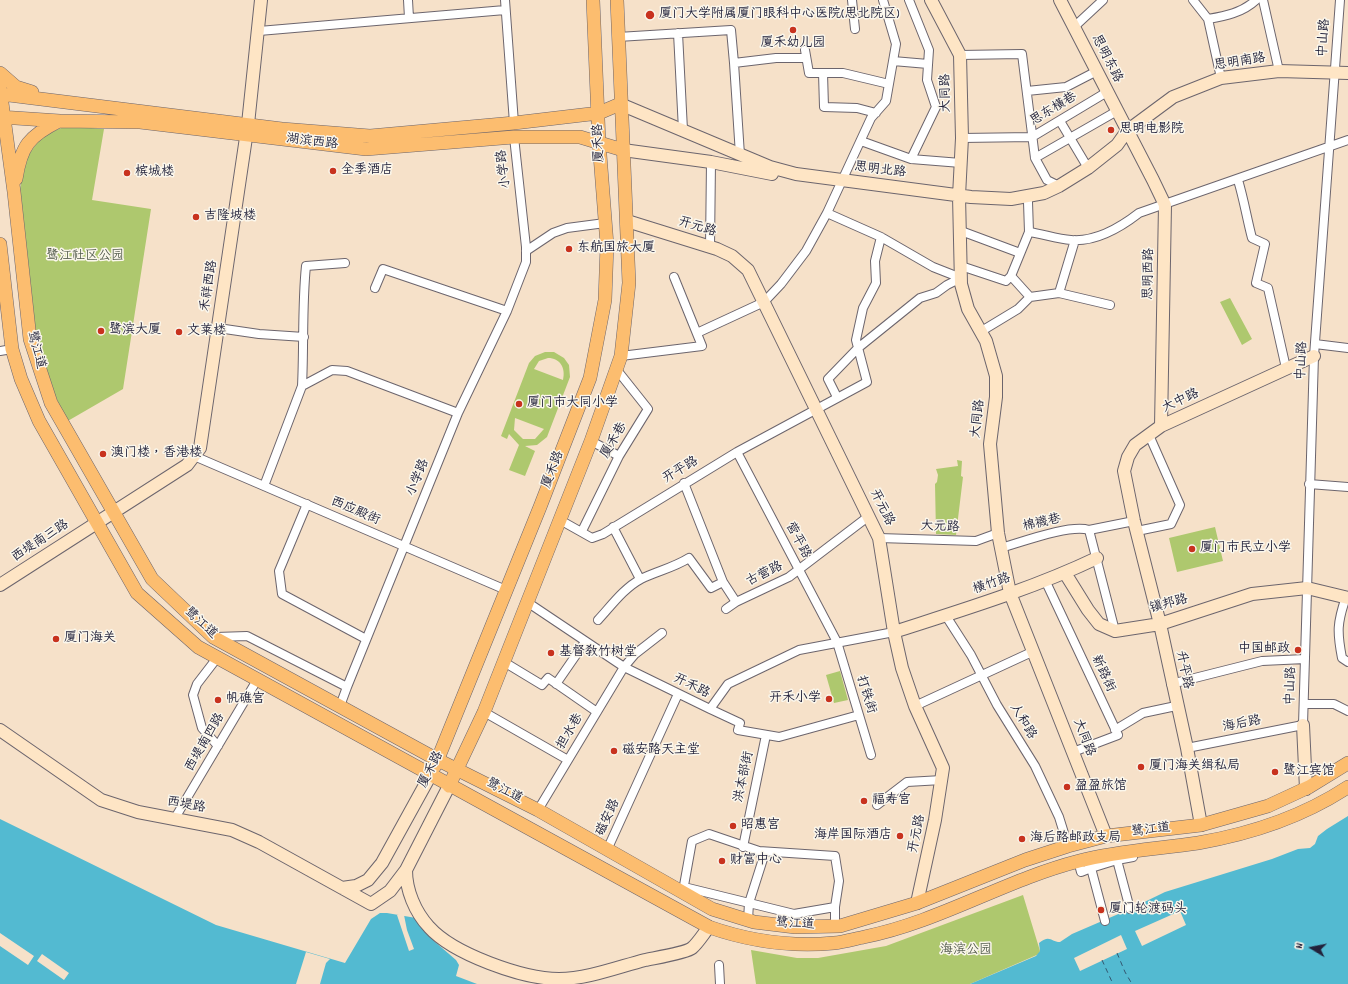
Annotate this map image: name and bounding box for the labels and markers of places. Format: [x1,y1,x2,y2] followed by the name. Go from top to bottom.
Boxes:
[659,7,899,23] place label: 厦门大学附属厦门眼科中心医院(思北院区)
[644,9,656,21] marker: 厦门大学附属厦门眼科中心医院(思北院区)
[788,25,798,35] marker: 厦禾幼儿园
[761,36,825,52] place label: 厦禾幼儿园
[1119,122,1184,138] place label: 思明电影院
[1106,125,1116,135] marker: 思明电影院
[341,163,393,179] place label: 全季酒店
[135,165,174,181] place label: 槟城楼
[328,166,338,176] marker: 全季酒店
[122,168,132,178] marker: 槟城楼
[204,209,256,225] place label: 吉隆坡楼
[191,212,201,222] marker: 吉隆坡楼
[577,241,655,257] place label: 东航国旅大厦
[564,244,574,254] marker: 东航国旅大厦
[109,323,161,339] place label: 鹭滨大厦
[187,324,226,340] place label: 文莱楼
[96,326,106,336] marker: 鹭滨大厦
[174,327,184,337] marker: 文莱楼
[527,396,618,412] place label: 厦门市大同小学
[514,399,524,409] marker: 厦门市大同小学
[111,446,202,462] place label: 澳门楼，香港楼
[98,449,108,459] marker: 澳门楼，香港楼
[1200,541,1291,557] place label: 厦门市民立小学
[1187,544,1197,554] marker: 厦门市民立小学
[64,631,116,647] place label: 厦门海关
[51,634,61,644] marker: 厦门海关
[1238,642,1290,658] place label: 中国邮政
[559,645,637,661] place label: 基督教竹树堂
[1293,645,1303,655] marker: 中国邮政
[546,648,556,658] marker: 基督教竹树堂
[769,691,821,707] place label: 开禾小学
[226,692,265,708] place label: 帆礁宫
[824,694,834,704] marker: 开禾小学
[213,695,223,705] marker: 帆礁宫
[622,743,700,759] place label: 磁安路天主堂
[609,746,619,756] marker: 磁安路天主堂
[1149,759,1240,775] place label: 厦门海关缉私局
[1136,762,1146,772] marker: 厦门海关缉私局
[1283,764,1335,780] place label: 鹭江宾馆
[1270,767,1280,777] marker: 鹭江宾馆
[1075,779,1127,795] place label: 盈盈旅馆
[1062,782,1072,792] marker: 盈盈旅馆
[872,793,911,809] place label: 福寿宫
[859,796,869,806] marker: 福寿宫
[741,818,780,834] place label: 昭惠宫
[728,821,738,831] marker: 昭惠宫
[814,828,892,844] place label: 海岸国际酒店
[895,831,905,841] marker: 海岸国际酒店
[1030,831,1121,847] place label: 海后路邮政支局
[1017,834,1027,844] marker: 海后路邮政支局
[730,853,782,869] place label: 财富中心
[717,856,727,866] marker: 财富中心
[1109,902,1187,918] place label: 厦门轮渡码头
[1096,905,1106,915] marker: 厦门轮渡码头

